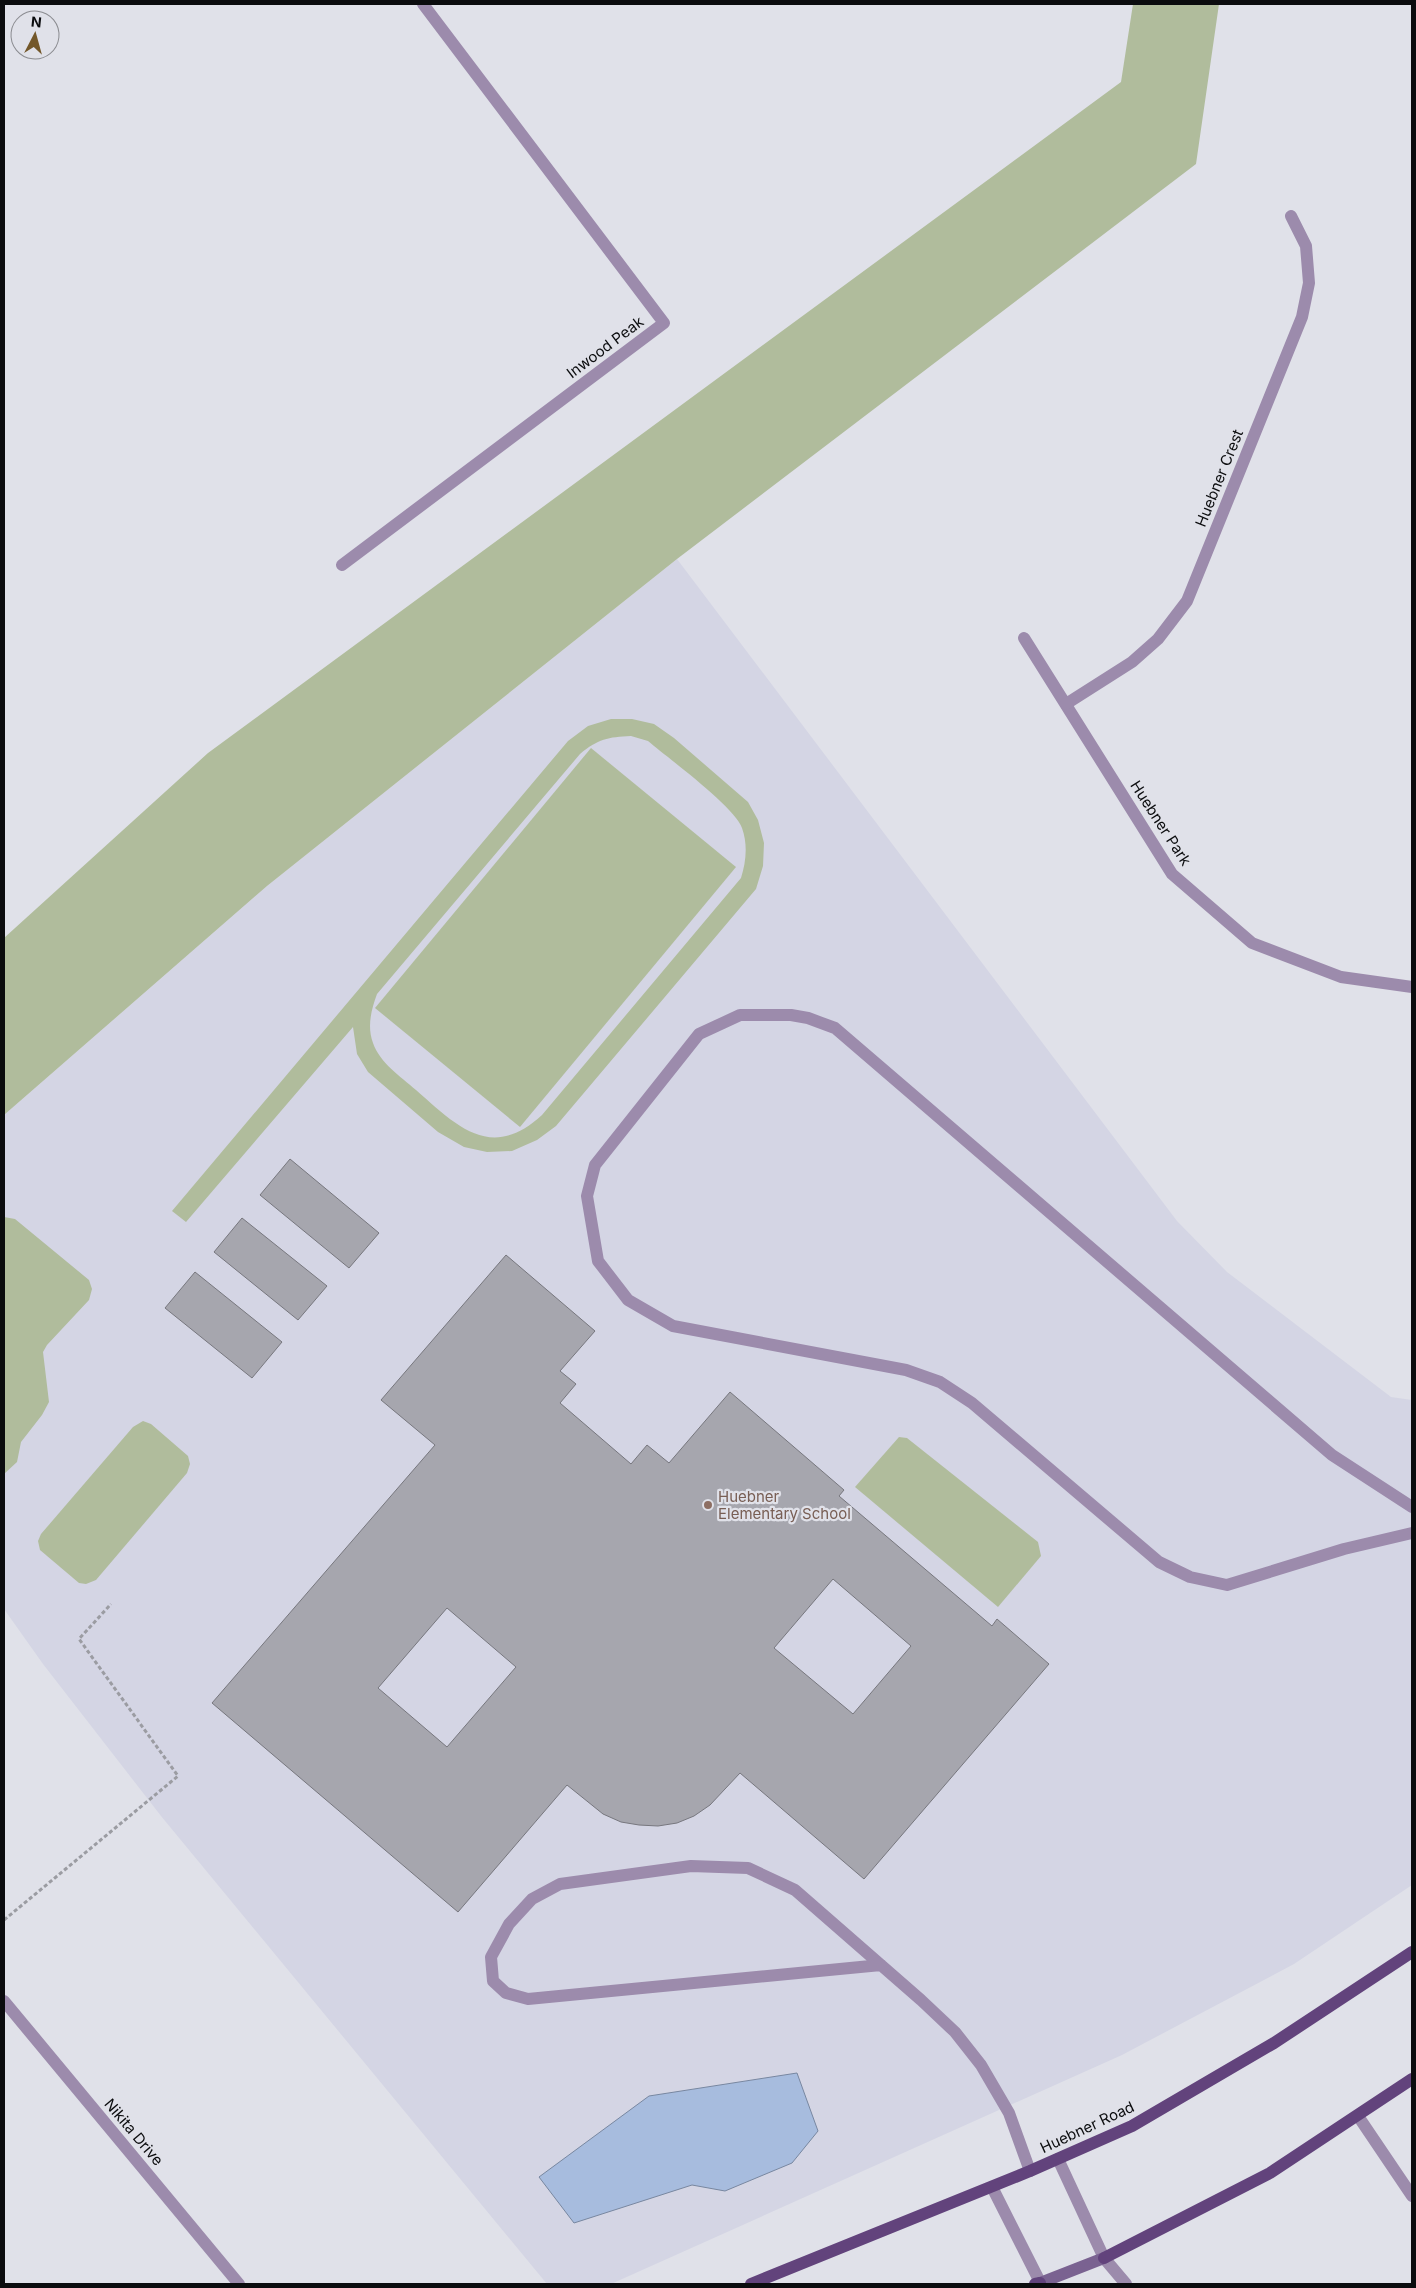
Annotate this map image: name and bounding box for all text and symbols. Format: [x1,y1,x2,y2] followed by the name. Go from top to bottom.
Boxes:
[10,10,60,60] north arrow
[30,13,43,31] text: N
[563,311,648,382] street label: Inwood Peak
[1191,426,1247,529] street label: Huebner Crest
[1126,777,1196,870] street label: Huebner Park
[718,1487,851,1523] place label: Huebner Elementary School
[702,1499,714,1511] marker: Huebner Elementary School
[100,2095,168,2169] street label: Nikita Drive
[1037,2097,1137,2157] street label: Huebner Road

